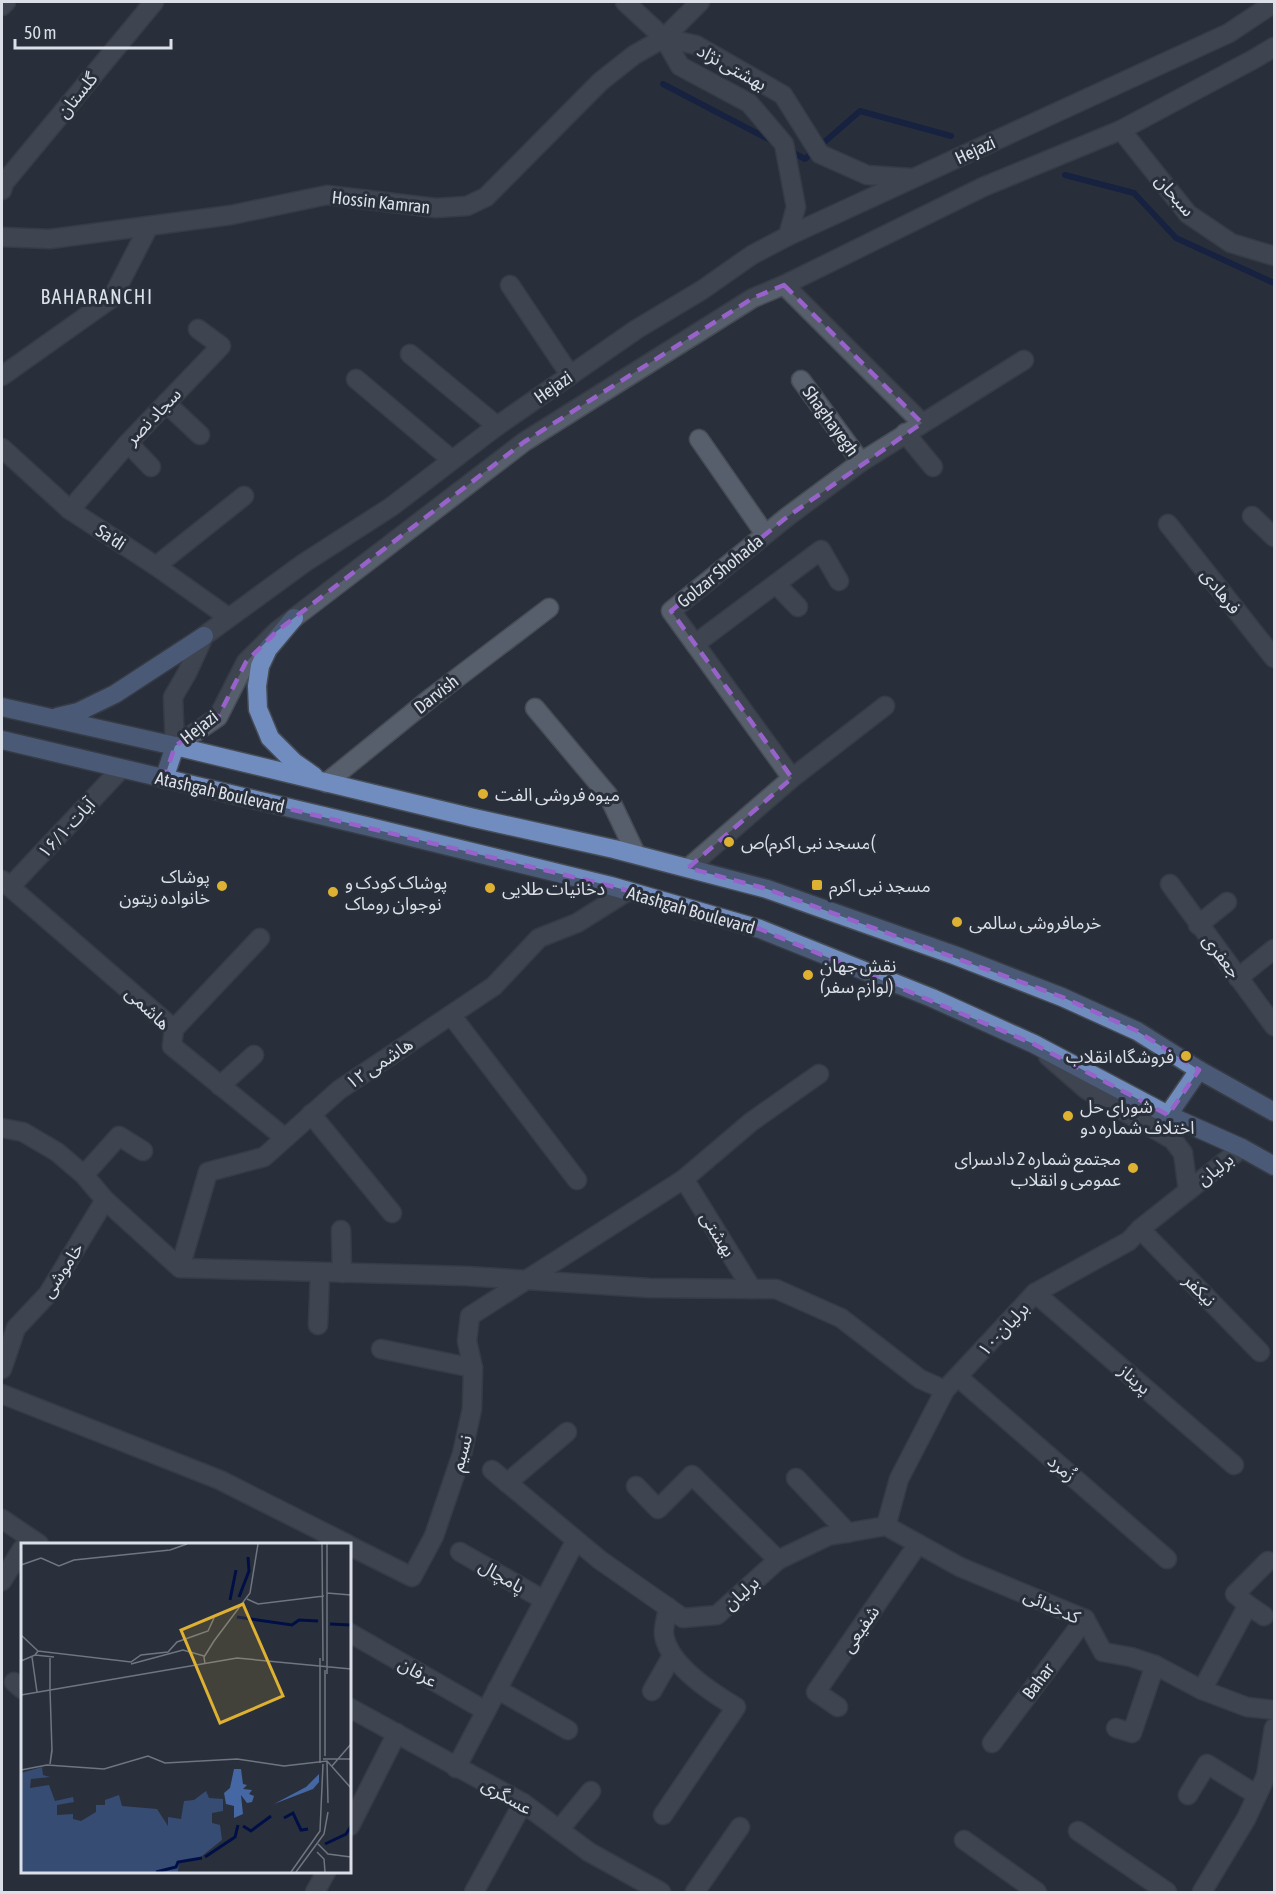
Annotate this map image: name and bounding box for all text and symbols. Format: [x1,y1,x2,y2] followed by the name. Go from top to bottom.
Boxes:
[15,12,171,50] scale bar
[24,22,56,43] text: 50 m
[693,39,770,96] street label: بهشتی نژاد
[52,68,103,123] street label: گلستان
[952,132,998,168] street label: Hejazi
[1150,169,1199,221] street label: سبحان
[331,186,431,218] street label: Hossin Kamran
[40,285,154,308] district label: BAHARANCHI
[530,366,576,408] street label: Hejazi
[799,382,863,460] street label: Shaghayegh
[120,383,186,450] street label: سجاد نصر
[92,520,130,554] street label: Sa'di
[673,530,767,612] street label: Golzar Shohada
[1196,564,1245,619] street label: فرهادی
[410,670,462,718] street label: Darvish
[176,706,222,748] street label: Hejazi
[153,767,287,817] street label: Atashgah Boulevard
[495,784,620,806] place label: میوه فروشی الفت
[476,787,490,801] marker: میوه فروشی الفت
[33,793,99,862] street label: ۱۶/۱-آیات
[741,832,876,857] place label: مسجد نبی اکرم)ص(
[722,835,736,849] marker: مسجد نبی اکرم)ص(
[119,866,210,909] place label: پوشاک خانواده زیتون
[345,872,447,915] place label: پوشاک کودک و نوجوان روماک
[829,875,931,900] place label: مسجد نبی اکرم
[502,878,605,900] place label: دخانیات طلایی
[810,878,824,892] marker: مسجد نبی اکرم
[215,879,229,893] marker: پوشاک خانواده زیتون
[483,881,497,895] marker: دخانیات طلایی
[625,882,757,938] street label: Atashgah Boulevard
[326,885,340,899] marker: پوشاک کودک و نوجوان روماک
[969,912,1101,934] place label: خرمافروشی سالمی
[950,915,964,929] marker: خرمافروشی سالمی
[1198,930,1245,983] street label: جعفری
[820,955,896,1001] place label: نقش جهان (لوازم سفر)
[801,968,815,982] marker: نقش جهان (لوازم سفر)
[121,982,175,1035] street label: هاشمی
[341,1033,417,1094] street label: ۱۲ هاشمی
[1066,1046,1174,1068] place label: فروشگاه انقلاب
[1179,1049,1193,1063] marker: فروشگاه انقلاب
[1080,1096,1195,1139] place label: شورای حل اختلاف شماره دو
[1061,1109,1075,1123] marker: شورای حل اختلاف شماره دو
[954,1148,1121,1191] place label: مجتمع شماره 2 دادسرای عمومی و انقلاب
[1193,1148,1238,1191] street label: برلیان
[1126,1161,1140,1175] marker: مجتمع شماره 2 دادسرای عمومی و انقلاب
[695,1208,740,1261] street label: بهشتی
[37,1239,88,1302] street label: خاموشی
[1178,1269,1220,1311] street label: نیکفر
[973,1298,1034,1361] street label: ۱۰-برلیان
[1113,1359,1155,1399] street label: پریناز
[446,1432,479,1474] street label: نسیم
[1043,1450,1080,1487] street label: زُمرد
[21,1543,351,1873] inset map
[475,1555,529,1598] street label: پامچال
[719,1572,764,1615] street label: برلیان
[1020,1584,1084,1629] street label: کدخدائی
[837,1601,884,1657] street label: شفیعی
[394,1653,441,1692] street label: عرفان
[1018,1658,1059,1703] street label: Bahar
[478,1773,536,1820] street label: عسگری

